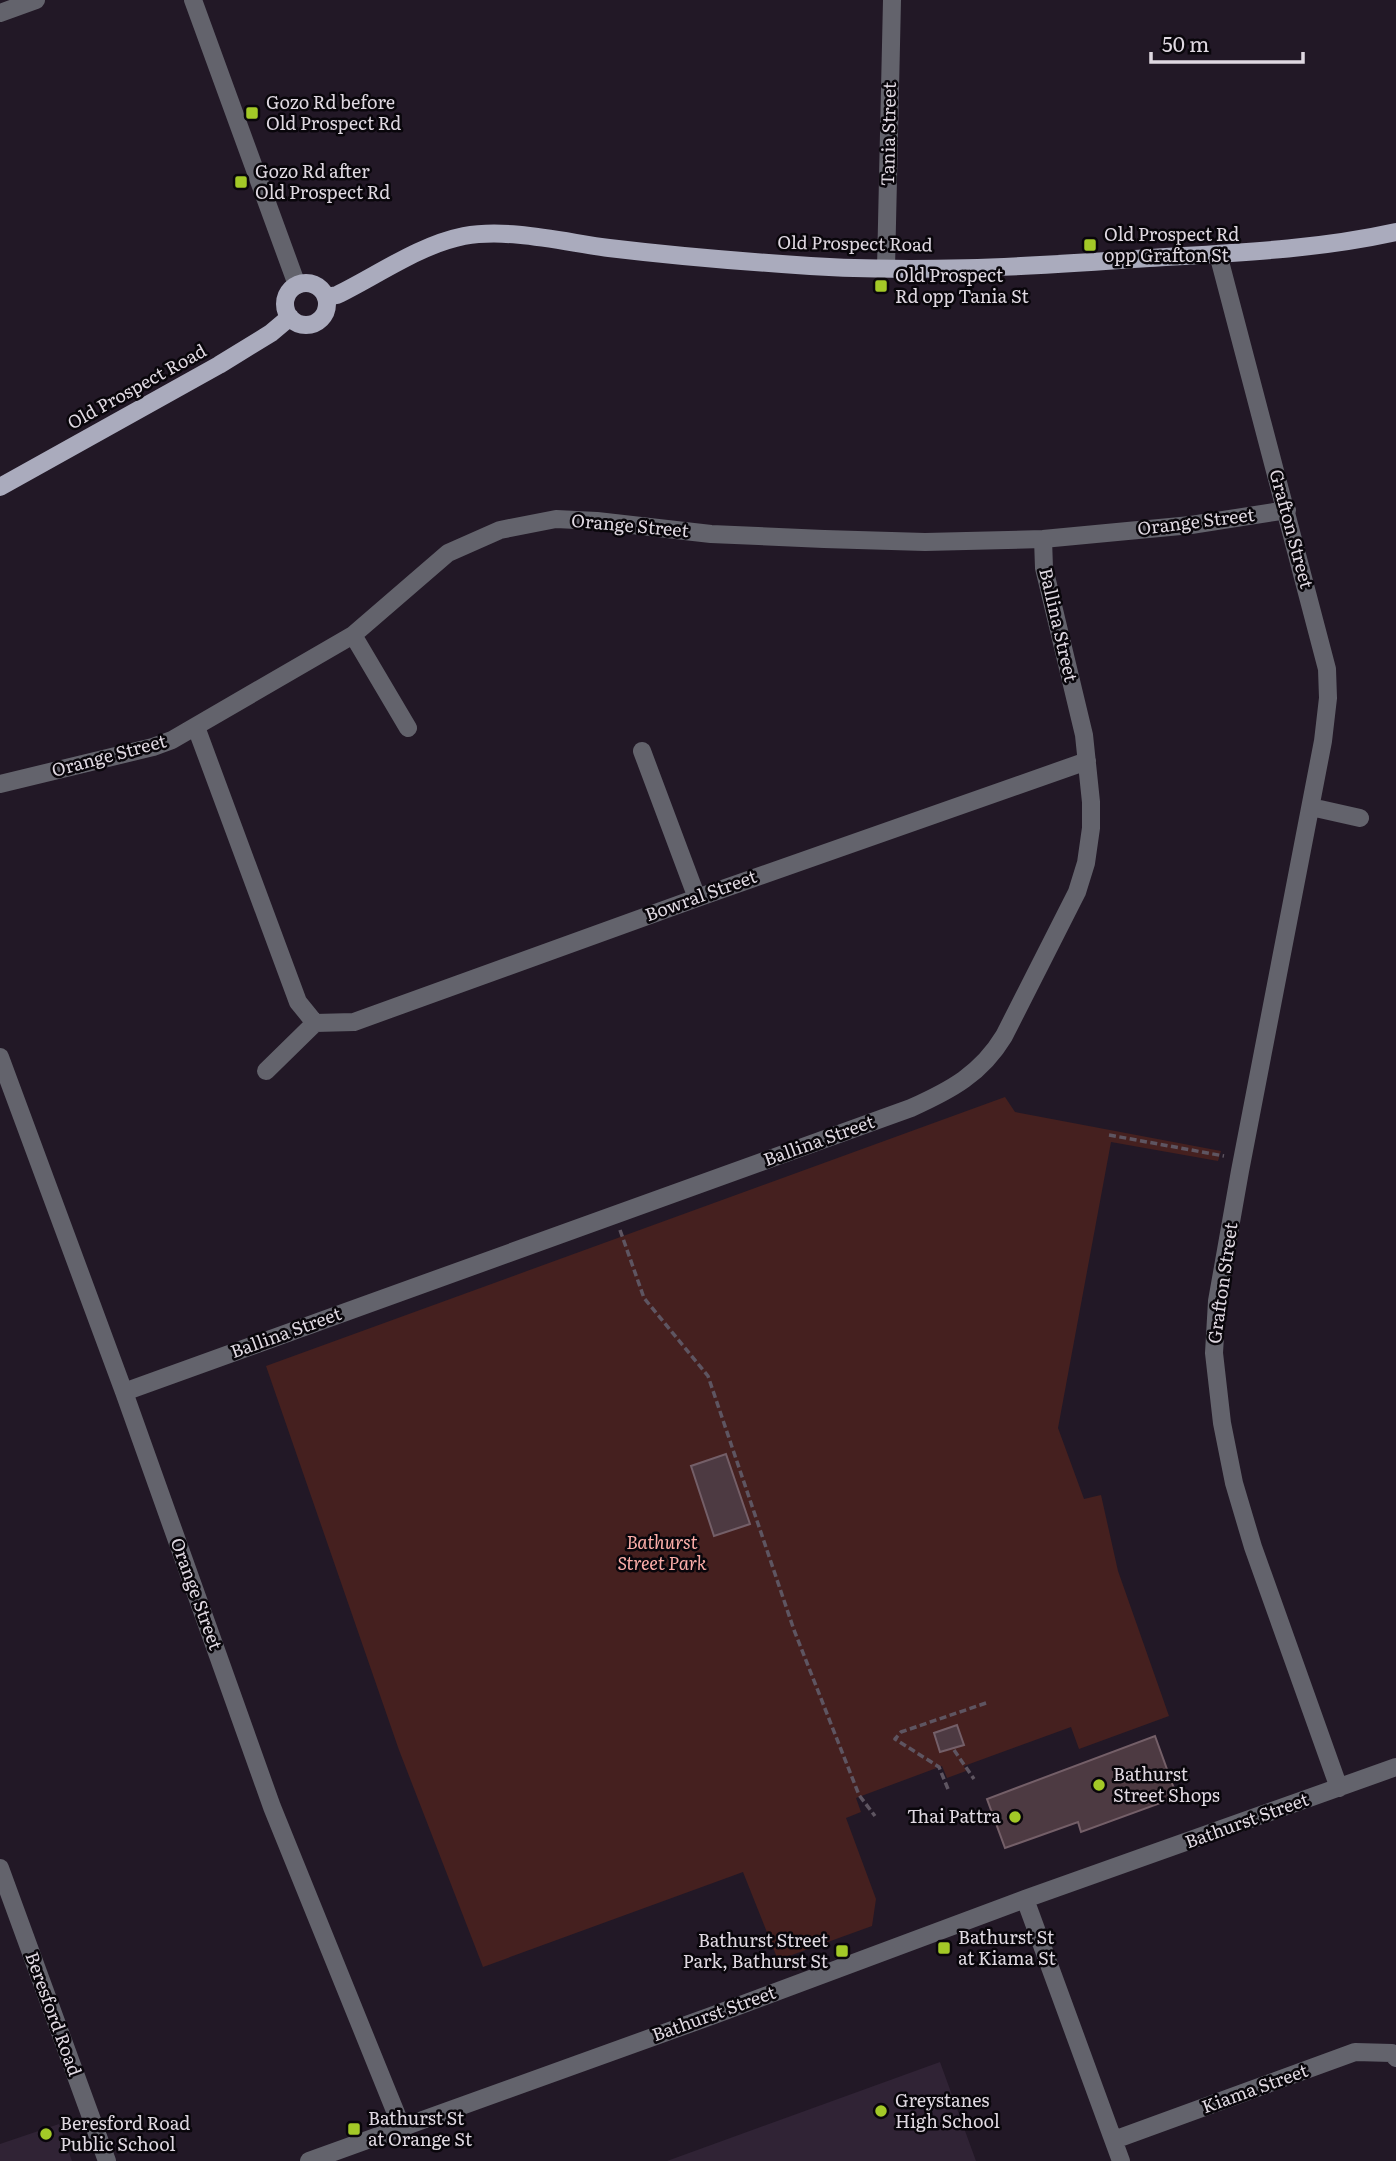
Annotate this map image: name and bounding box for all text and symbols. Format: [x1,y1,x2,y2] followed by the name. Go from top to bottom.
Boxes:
[1151,21,1303,65] scale bar
[1162,27,1209,58] text: 50 m
[873,81,902,186] street label: Tania Street
[266,88,401,136] place label: Gozo Rd before Old Prospect Rd
[244,105,260,121] marker: Gozo Rd before Old Prospect Rd
[255,157,390,205] place label: Gozo Rd after Old Prospect Rd
[233,174,249,190] marker: Gozo Rd after Old Prospect Rd
[1104,220,1239,268] place label: Old Prospect Rd opp Grafton St
[777,228,933,257] street label: Old Prospect Road
[1082,237,1098,253] marker: Old Prospect Rd opp Grafton St
[895,261,1029,309] place label: Old Prospect Rd opp Tania St
[873,278,889,294] marker: Old Prospect Rd opp Tania St
[62,336,211,435] street label: Old Prospect Road
[1264,466,1322,592] street label: Grafton Street
[1136,500,1257,541] street label: Orange Street
[570,506,691,543] street label: Orange Street
[1033,565,1086,685] street label: Ballina Street
[48,726,170,783] street label: Orange Street
[641,862,761,927] street label: Bowral Street
[759,1107,878,1172] street label: Ballina Street
[1200,1220,1244,1345] street label: Grafton Street
[226,1299,345,1364] street label: Ballina Street
[617,1528,707,1576] park label: Bathurst Street Park
[165,1534,230,1654] street label: Orange Street
[1113,1760,1220,1808] place label: Bathurst Street Shops
[1091,1777,1107,1793] marker: Bathurst Street Shops
[1181,1784,1313,1855] street label: Bathurst Street
[907,1802,1001,1829] place label: Thai Pattra
[1007,1809,1023,1825] marker: Thai Pattra
[958,1923,1056,1971] place label: Bathurst St at Kiama St
[683,1926,829,1974] place label: Bathurst Street Park, Bathurst St
[936,1940,952,1956] marker: Bathurst St at Kiama St
[834,1943,850,1959] marker: Bathurst Street Park, Bathurst St
[19,1948,89,2079] street label: Beresford Road
[648,1977,780,2048] street label: Bathurst Street
[1198,2056,1312,2119] street label: Kiama Street
[895,2086,1000,2134] place label: Greystanes High School
[873,2103,889,2119] marker: Greystanes High School
[368,2104,473,2152] place label: Bathurst St at Orange St
[60,2109,190,2157] place label: Beresford Road Public School
[346,2121,362,2137] marker: Bathurst St at Orange St
[38,2126,54,2142] marker: Beresford Road Public School

